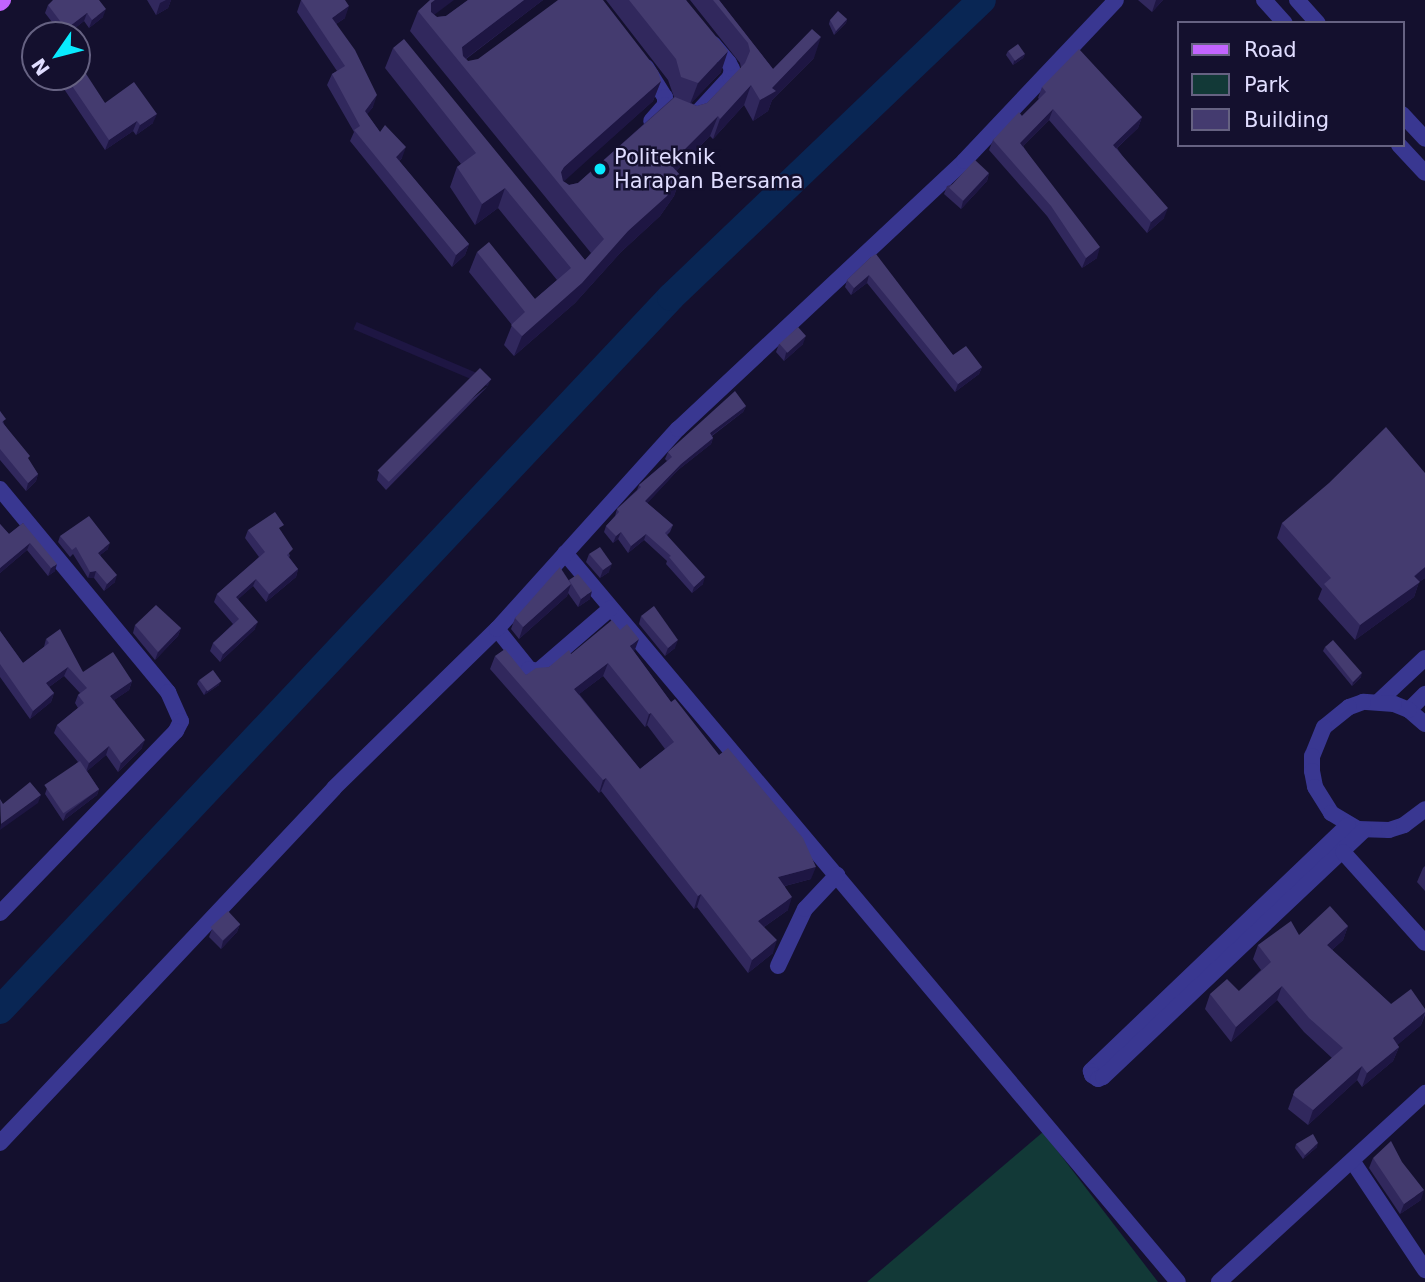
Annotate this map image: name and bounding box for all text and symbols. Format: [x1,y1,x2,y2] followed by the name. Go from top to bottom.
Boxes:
[21,21,91,91] north arrow
[1176,21,1404,147] legend
[1244,38,1297,62] text: Road
[27,54,54,80] text: N
[1244,73,1289,97] text: Park
[1244,108,1329,132] text: Building
[614,144,803,194] place label: Politeknik Harapan Bersama
[592,161,608,177] marker: Politeknik Harapan Bersama

